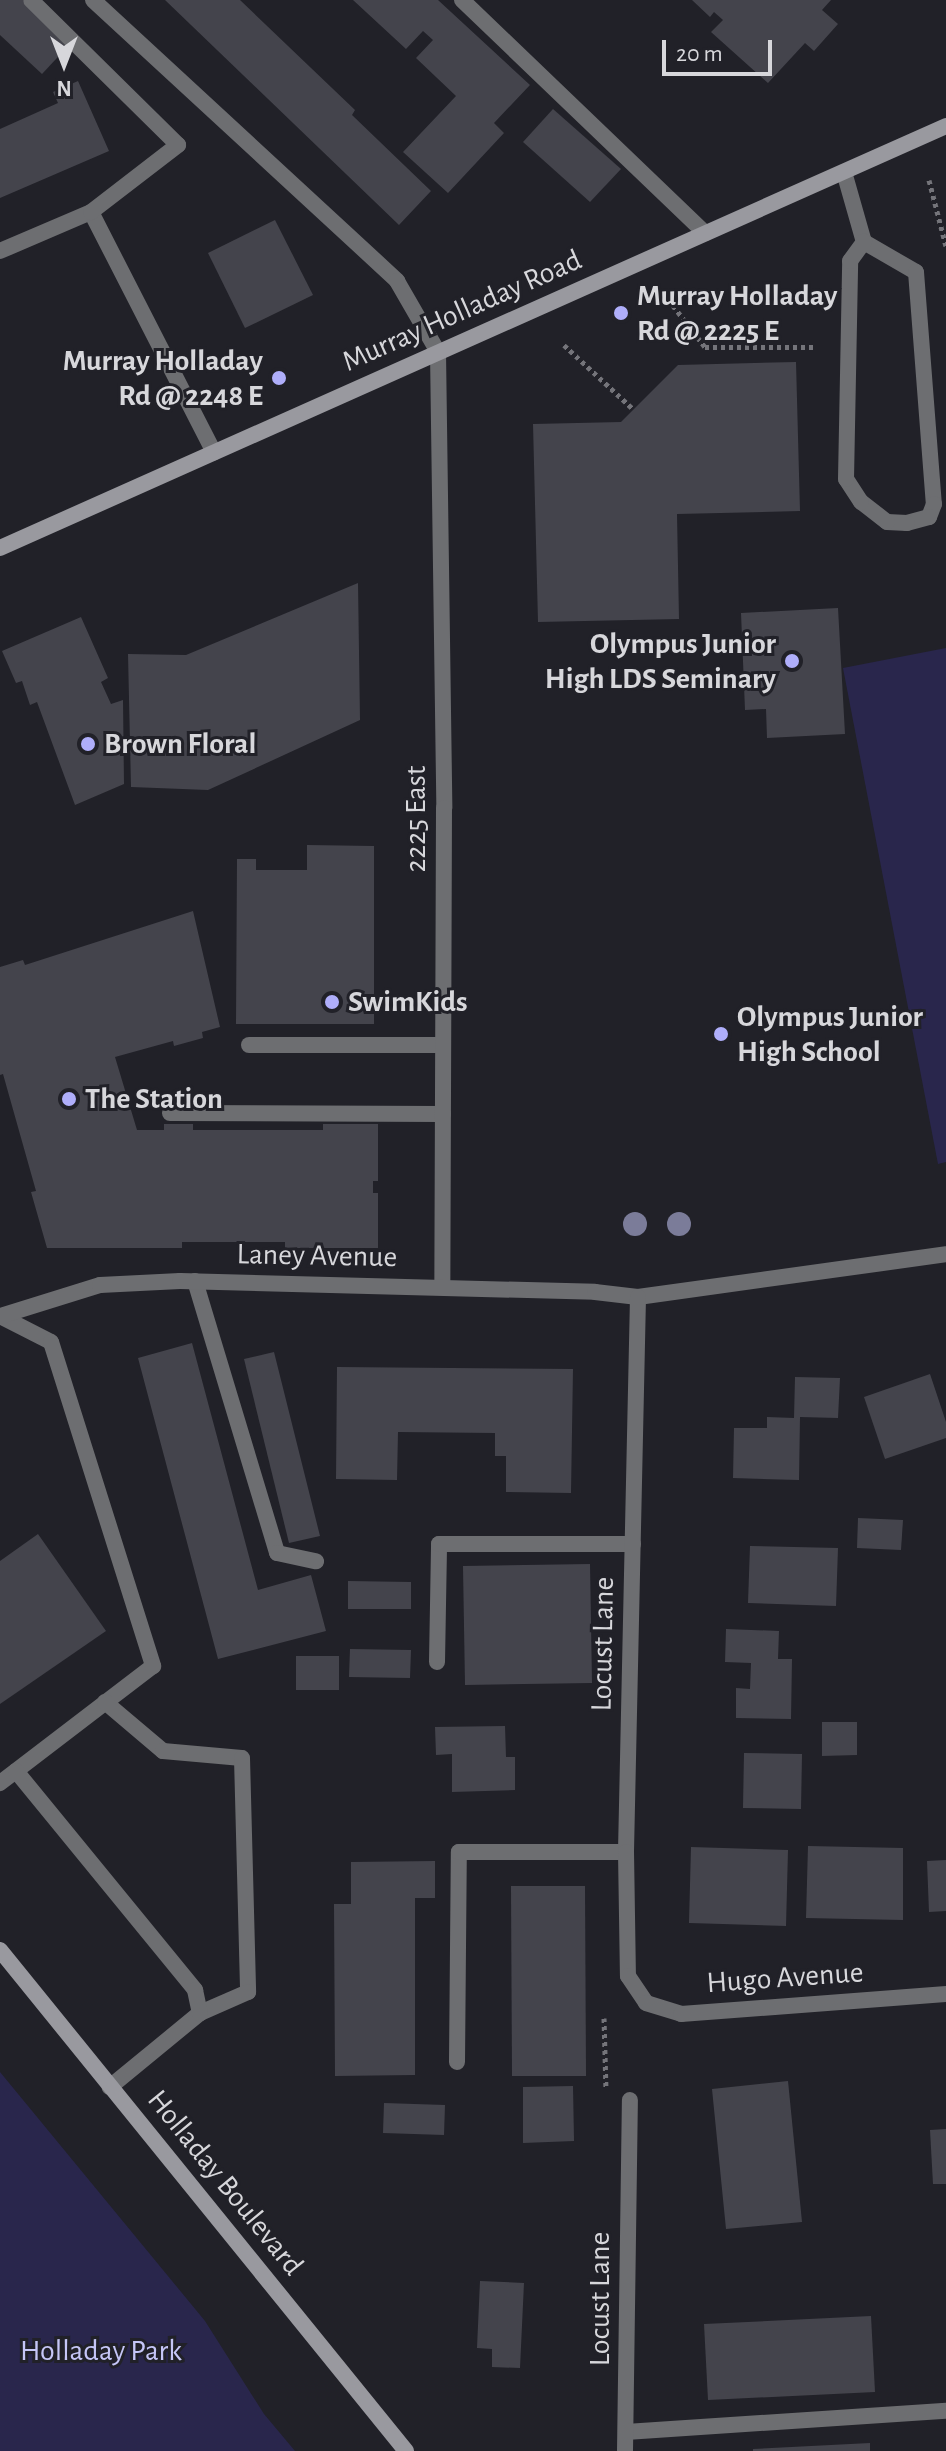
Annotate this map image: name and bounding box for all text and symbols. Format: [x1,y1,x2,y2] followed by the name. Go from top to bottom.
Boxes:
[24,24,104,104] north arrow
[666,24,776,74] scale bar
[676,42,723,66] text: 20 m
[56,77,72,99] text: N
[337,242,587,380] street label: Murray Holladay Road
[637,278,837,348] place label: Murray Holladay Rd @ 2225 E
[612,304,630,322] marker: Murray Holladay Rd @ 2225 E
[63,343,263,414] place label: Murray Holladay Rd @ 2248 E
[270,369,288,387] marker: Murray Holladay Rd @ 2248 E
[545,626,776,696] place label: Olympus Junior High LDS Seminary
[783,652,801,670] marker: Olympus Junior High LDS Seminary
[104,726,256,762] place label: Brown Floral
[79,735,97,753] marker: Brown Floral
[398,766,434,872] street label: 2225 East
[348,984,468,1020] place label: SwimKids
[323,993,341,1011] marker: SwimKids
[737,999,923,1070] place label: Olympus Junior High School
[712,1025,730,1043] marker: Olympus Junior High School
[85,1081,223,1117] place label: The Station
[60,1090,78,1108] marker: The Station
[236,1237,398,1275] street label: Laney Avenue
[584,1576,622,1712] street label: Locust Lane
[705,1955,865,2001] street label: Hugo Avenue
[139,2083,311,2283] street label: Holladay Boulevard
[582,2232,618,2366] street label: Locust Lane
[20,2333,182,2369] park label: Holladay Park

